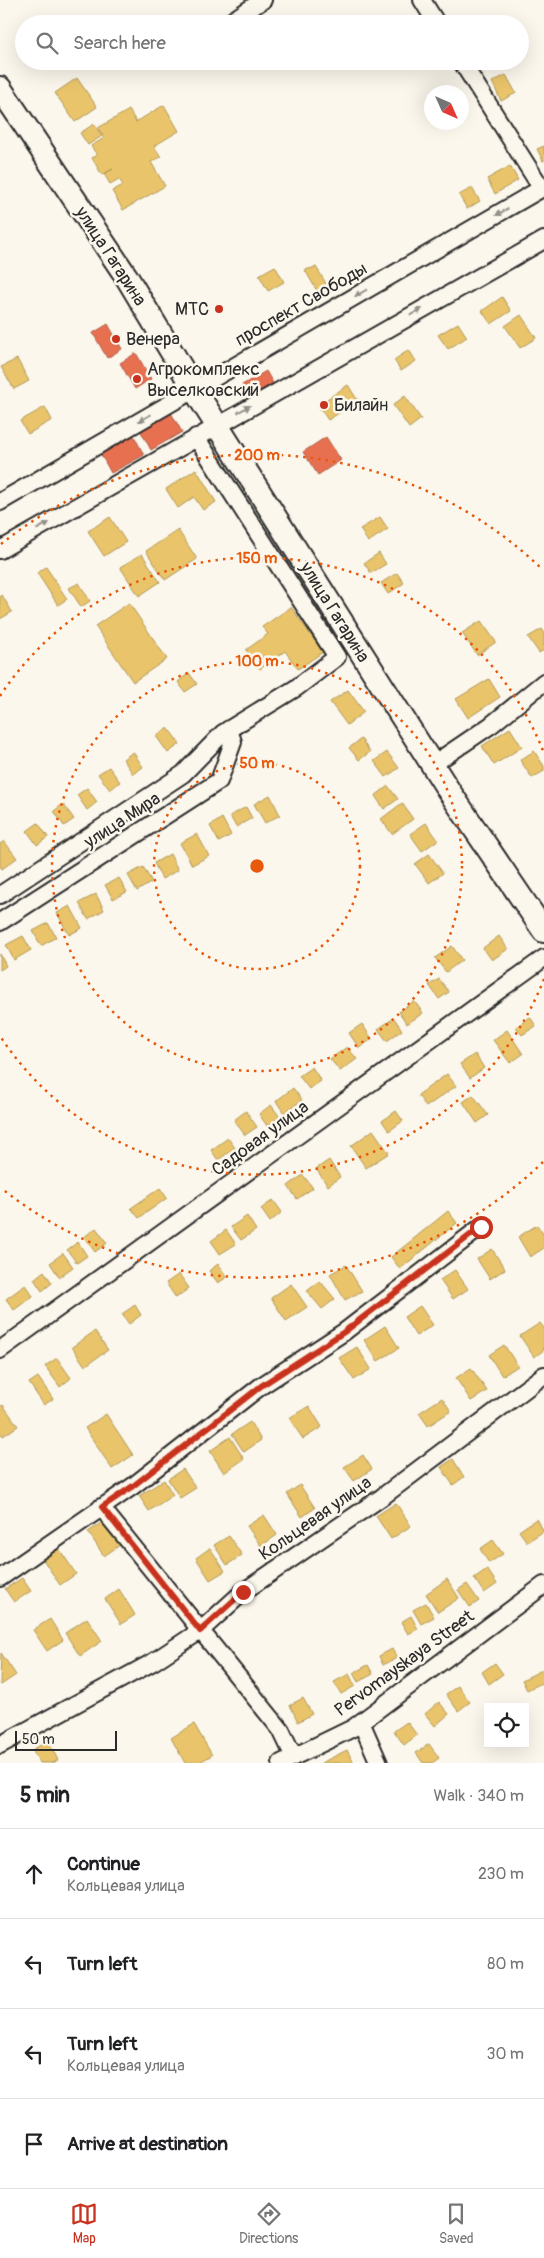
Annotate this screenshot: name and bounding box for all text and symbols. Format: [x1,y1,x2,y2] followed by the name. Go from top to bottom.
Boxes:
[15,15,529,70] search box
[33,29,61,57] icon: search
[73,31,166,55] text: Search here
[424,85,469,130] north arrow
[69,201,151,310] street label: улица Гагарина
[495,207,508,216] one-way arrow
[231,257,371,352] street label: проспект Свободы
[354,288,368,297] one-way arrow
[175,298,209,321] place label: МТС
[213,303,225,315] marker: МТС
[409,308,422,317] one-way arrow
[126,328,180,351] place label: Венера
[110,333,122,345] marker: Венера
[147,358,260,402] place label: Агрокомплекс Выселковский
[131,373,143,385] marker: Агрокомплекс Выселковский
[334,394,388,417] place label: Билайн
[318,399,330,411] marker: Билайн
[237,405,250,414] one-way arrow
[138,413,151,422] one-way arrow
[234,446,280,465] text: 200 m
[35,522,50,530] one-way arrow
[237,549,277,568] text: 150 m
[294,557,375,667] street label: улица Гагарина
[236,652,278,671] text: 100 m
[240,754,274,773] text: 50 m
[79,787,165,854] street label: улица Мира
[248,857,266,875] centre of rings
[207,1095,313,1181] street label: Садовая улица
[470,1216,493,1239] route start
[254,1471,376,1566] street label: Кольцевая улица
[232,1581,255,1604] route end
[330,1605,479,1722] street label: Pervomayskaya Street
[484,1703,529,1748] map controls
[484,1703,529,1748] button: locate
[15,1728,118,1751] scale bar
[22,1731,55,1748] text: 50 m
[20,1782,70,1809] text: 5 min
[433,1786,524,1806] text: Walk · 340 m
[67,1852,140,1876] text: Continue
[20,1860,48,1888] icon: ahead
[478,1864,524,1884] text: 230 m
[67,1876,185,1896] text: Кольцевая улица
[20,1950,48,1978] icon: left
[67,1952,137,1976] text: Turn left
[487,1954,524,1974] text: 80 m
[67,2032,137,2056] text: Turn left
[20,2040,48,2068] icon: left
[486,2044,524,2064] text: 30 m
[67,2056,185,2076] text: Кольцевая улица
[20,2130,48,2158] icon: arrive
[67,2132,228,2156] text: Arrive at destination
[70,2200,98,2247] tab: Map
[239,2200,298,2247] tab: Directions
[439,2200,474,2247] tab: Saved

